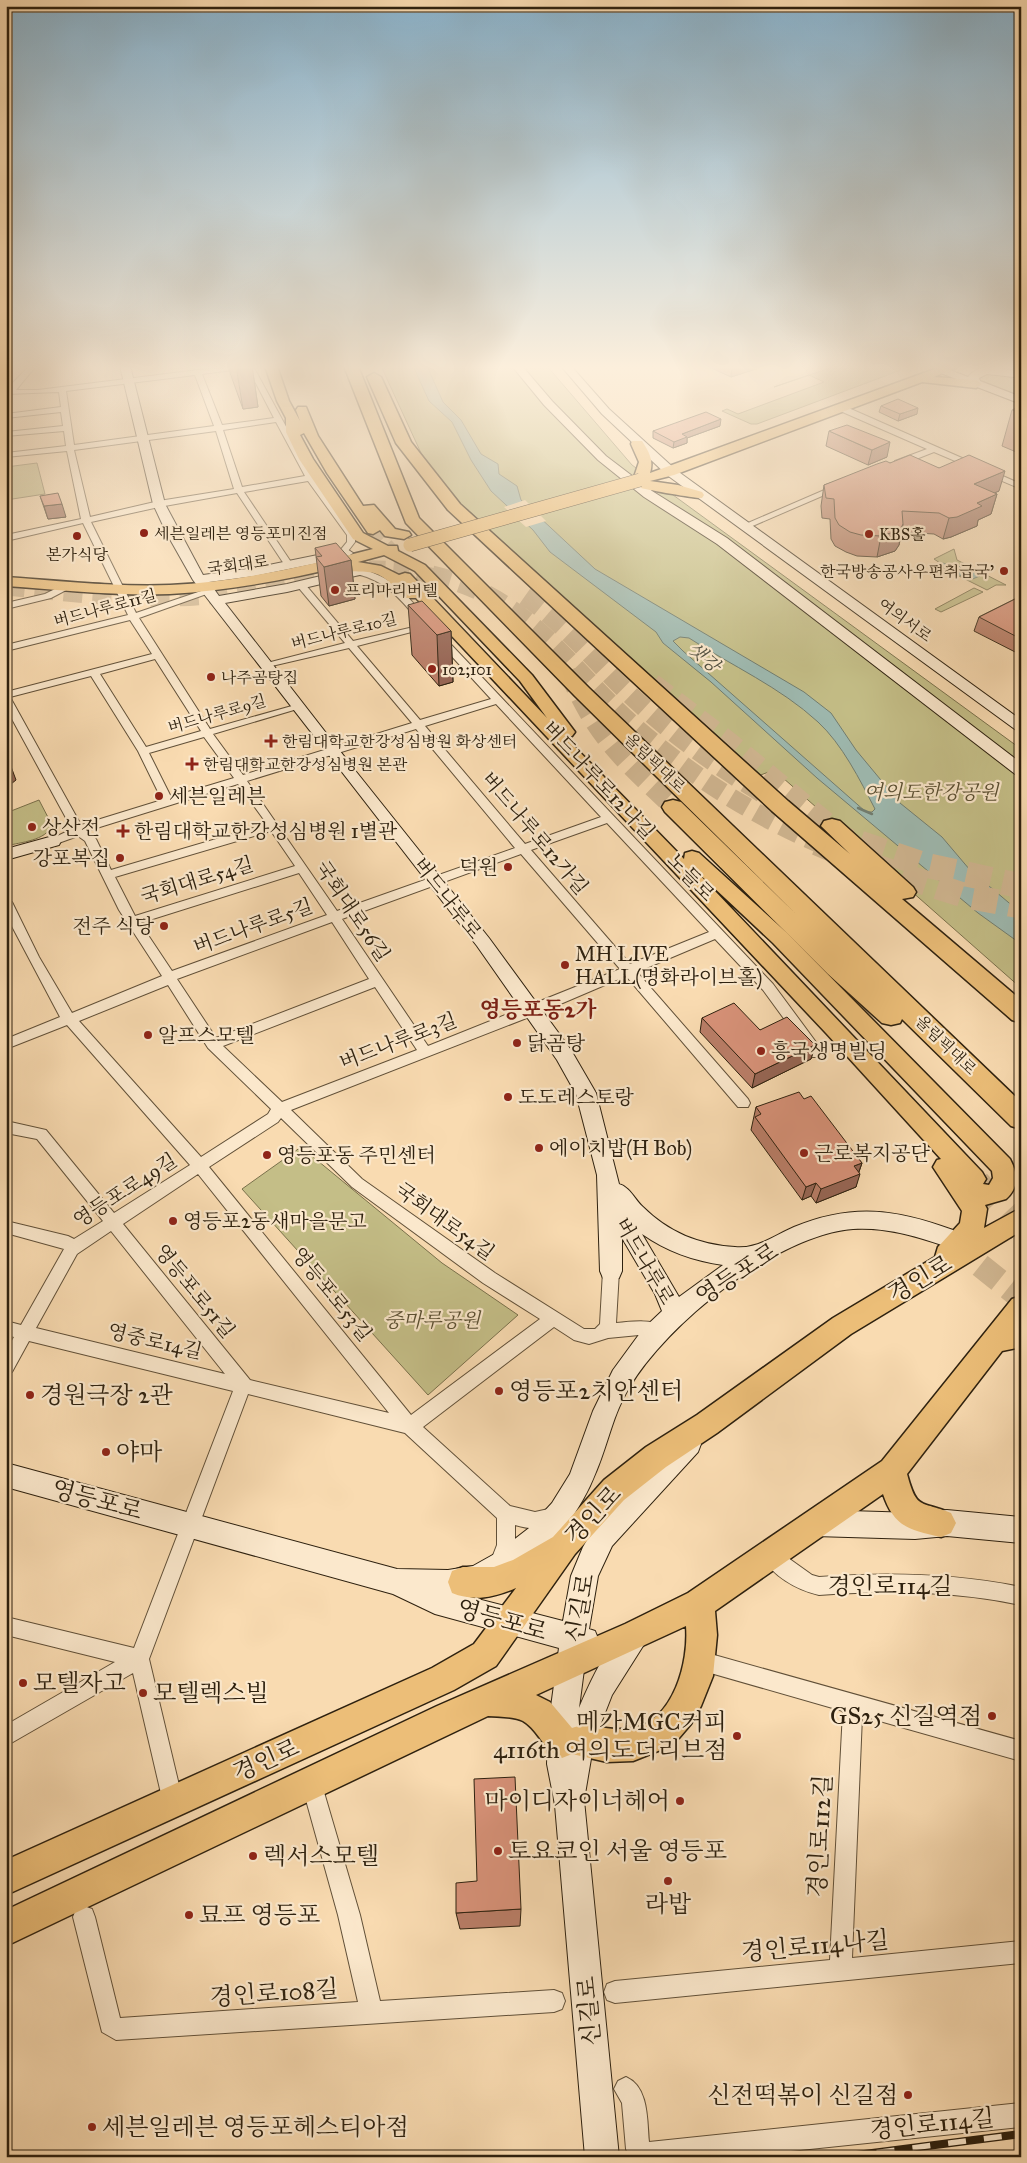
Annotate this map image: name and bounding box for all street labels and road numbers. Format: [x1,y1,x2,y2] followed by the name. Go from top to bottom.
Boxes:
[206,551,270,579] street label: 국회대로
[52,585,158,631] street label: 버드나루로11길
[874,594,936,646] street label: 여의서로
[289,609,399,653] street label: 버드나루로10길
[166,691,268,737] street label: 버드나루로9길
[538,716,660,844] street label: 버드나루로12나길
[621,729,690,797] street label: 올림픽대로
[477,767,593,899] street label: 버드나루로12가길
[662,848,720,906] street label: 노들로
[138,851,256,909] street label: 국회대로54길
[409,853,487,943] street label: 버드나루로
[311,856,395,966] street label: 국회대로56길
[190,893,316,959] street label: 버드나루로5길
[336,1008,460,1074] street label: 버드나루로3길
[912,1011,981,1079] street label: 올림픽대로
[69,1148,181,1232] street label: 영등포로49길
[391,1177,499,1265] street label: 국회대로54길
[610,1213,680,1309] street label: 버드나루로
[690,1236,784,1312] street label: 영등포로
[150,1239,240,1343] street label: 영등포로51길
[287,1242,377,1346] street label: 영등포로53길
[882,1248,958,1310] street label: 경인로
[105,1318,205,1364] street label: 영중로14길
[48,1474,146,1526] street label: 영등포로
[558,1479,628,1551] street label: 경인로
[559,1571,601,1645] street label: 신길로
[827,1571,953,1601] street label: 경인로114길
[453,1593,551,1647] street label: 영등포로
[228,1732,304,1788] street label: 경인로
[802,1774,838,1898] street label: 경인로112길
[740,1925,890,1967] street label: 경인로114나길
[209,1974,339,2012] street label: 경인로108길
[571,1975,607,2047] street label: 신길로
[868,2103,996,2145] street label: 경인로114길

